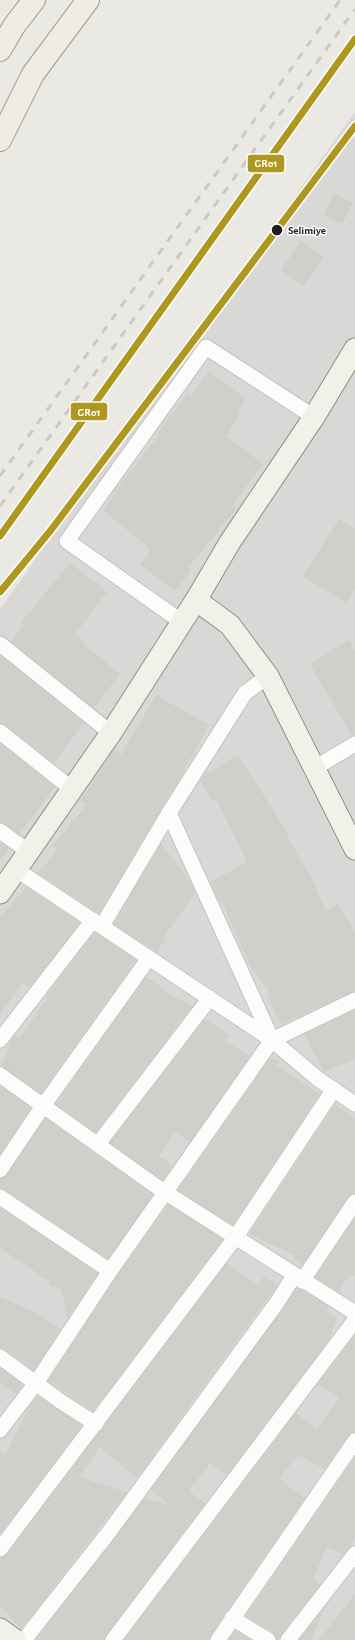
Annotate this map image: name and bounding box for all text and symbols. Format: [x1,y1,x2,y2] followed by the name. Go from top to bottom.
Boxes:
[247,154,285,173] line badge: GR01
[255,158,277,169] text: GR01
[270,223,284,237] marker: Selimiye
[288,225,326,236] place label: Selimiye
[70,402,108,421] line badge: GR01
[78,407,100,418] text: GR01

